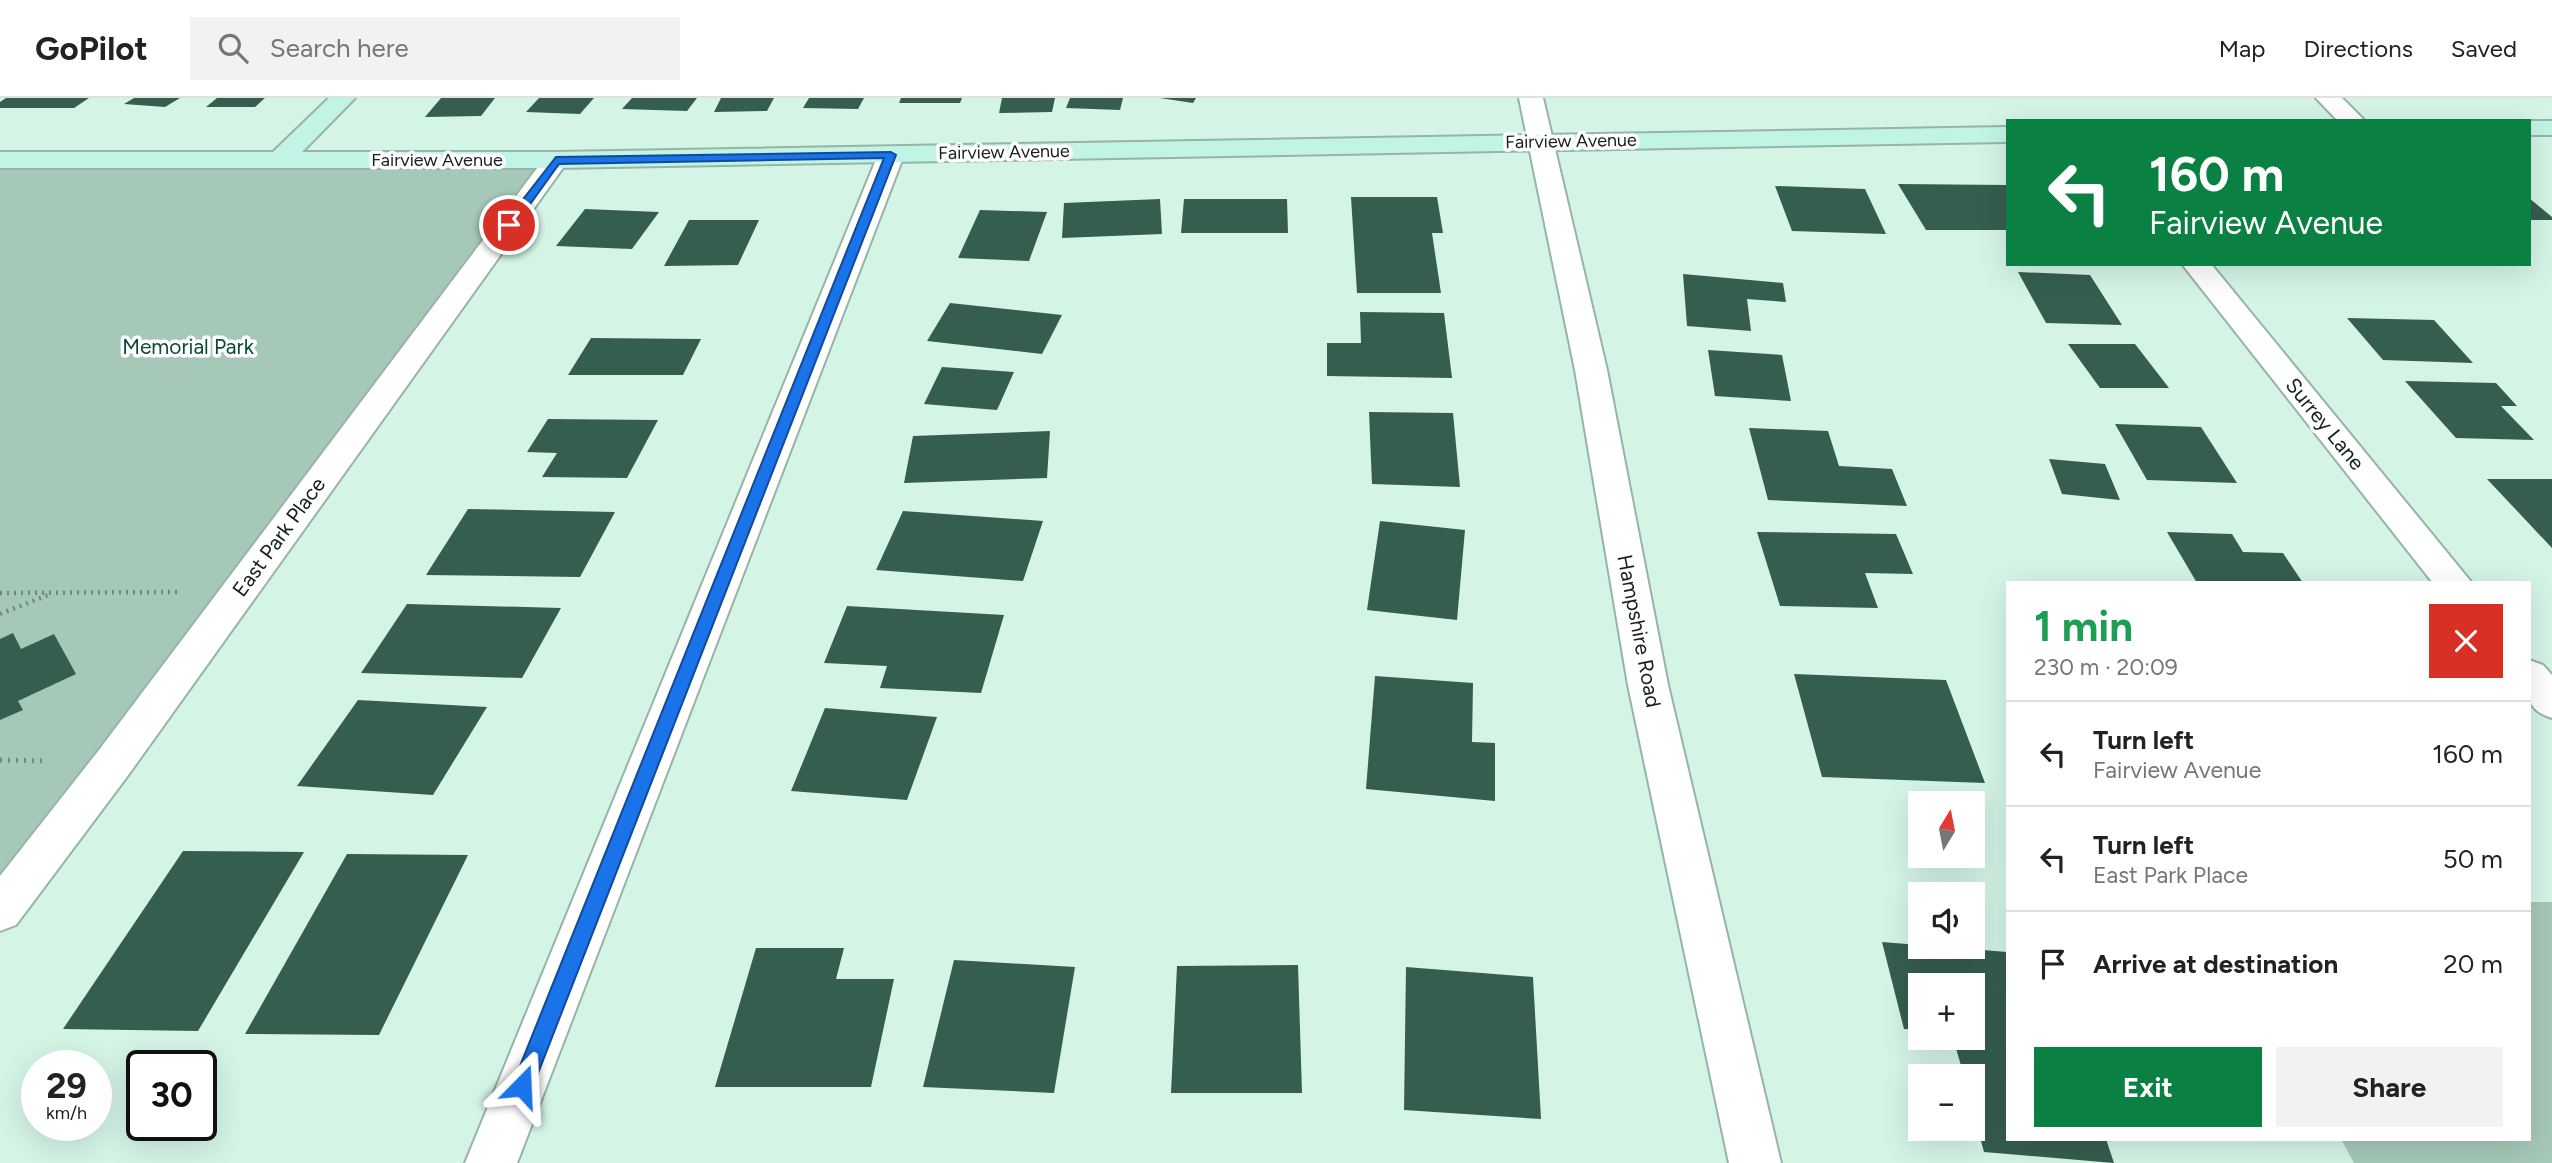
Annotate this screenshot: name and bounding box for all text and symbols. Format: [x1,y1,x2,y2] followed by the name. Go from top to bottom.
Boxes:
[190,17,680,80] search box
[35,29,148,68] text: GoPilot
[214,29,252,67] icon: search
[270,32,409,64] text: Search here
[2219,34,2265,63] text: Map
[2303,34,2413,63] text: Directions
[2451,34,2517,63] text: Saved
[1505,129,1637,153] street label: Fairview Avenue
[938,140,1070,164] street label: Fairview Avenue
[2149,144,2284,203] text: 160 m
[2034,147,2125,238] icon: left
[371,149,503,171] street label: Fairview Avenue
[479,195,539,255] pin
[2149,204,2383,242] text: Fairview Avenue
[490,206,528,244] icon: arrive
[122,334,255,359] park label: Memorial Park
[2281,373,2370,475] street label: Surrey Lane
[227,472,330,601] street label: East Park Place
[1612,552,1667,709] street label: Hampshire Road
[2034,601,2133,652] text: 1 min
[2429,604,2503,678] button: close
[2034,653,2178,681] text: 230 m · 20:09
[2093,724,2194,756] text: Turn left
[2034,735,2072,773] icon: left
[2432,738,2503,770] text: 160 m
[2093,756,2261,784] text: Fairview Avenue
[1908,791,1984,868] north arrow
[1908,791,1985,1141] map controls
[2093,829,2194,861] text: Turn left
[2034,840,2072,878] icon: left
[2443,843,2503,875] text: 50 m
[2093,861,2248,889] text: East Park Place
[1908,882,1985,959] button: sound
[2034,945,2072,983] icon: arrive
[2093,948,2338,980] text: Arrive at destination
[2443,948,2503,980] text: 20 m
[1908,973,1985,1050] button: +
[2034,1047,2262,1127] button: Exit
[2276,1047,2503,1127] button: Share
[485,1049,559,1123] position arrow
[126,1050,217,1141] speed limit sign: 30
[1908,1064,1985,1141] button: −
[46,1065,87,1107] text: 29
[46,1102,87,1124] text: km/h

